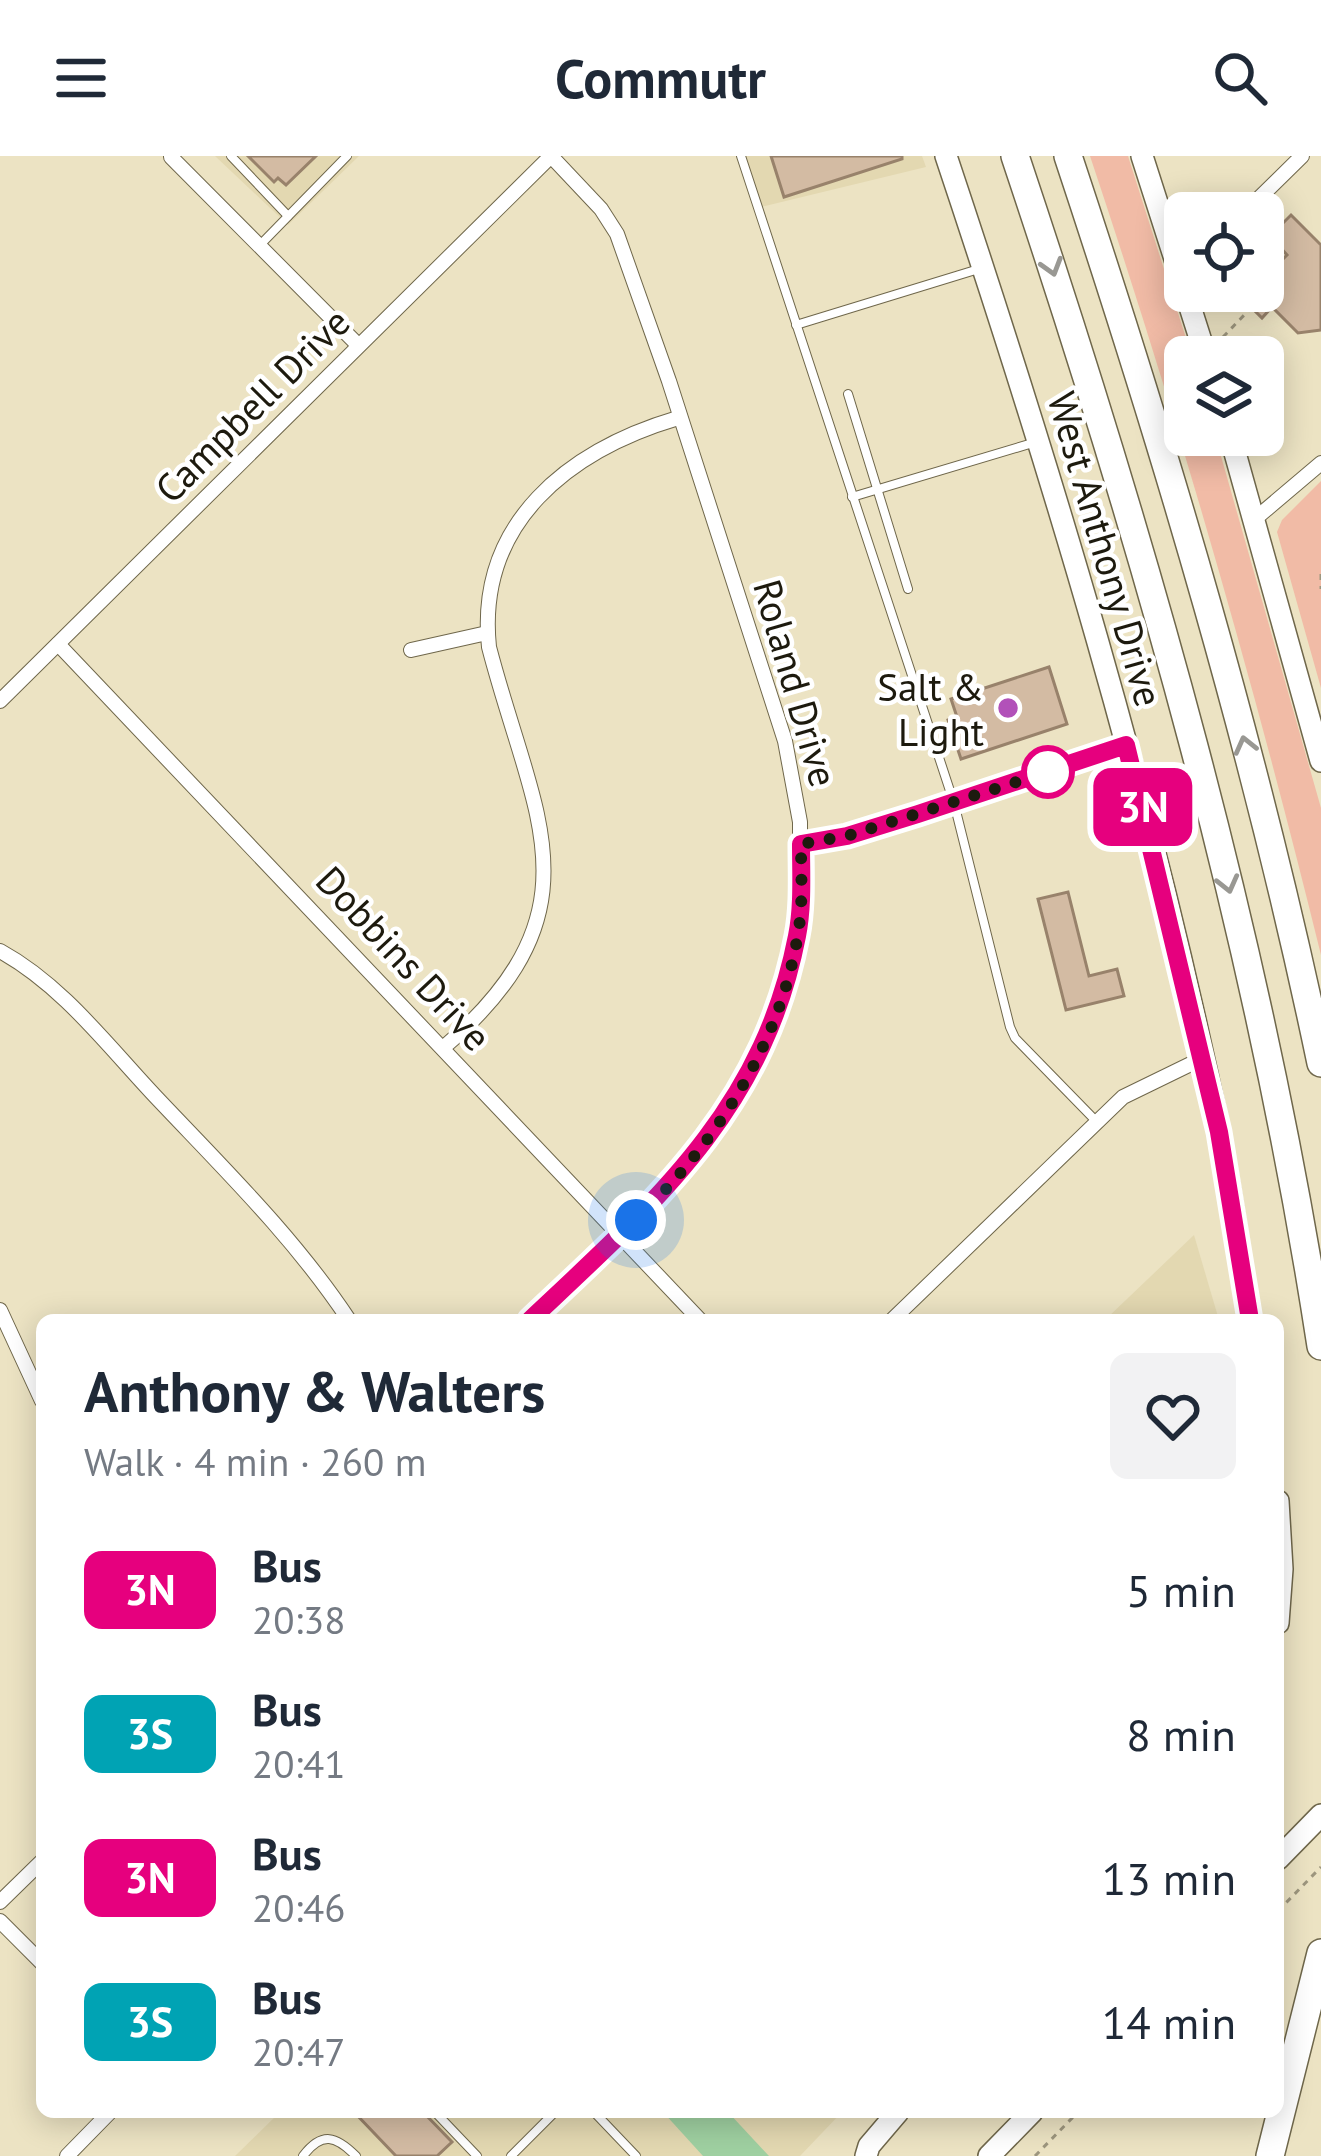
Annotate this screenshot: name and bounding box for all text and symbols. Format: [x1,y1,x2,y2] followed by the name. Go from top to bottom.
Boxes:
[555,43,766,113] text: Commutr
[48,45,114,111] icon: menu
[1207,45,1273,111] icon: search
[1164,192,1284,456] map controls
[1164,192,1284,312] button: locate
[1037,256,1062,277] one-way arrow
[144,297,360,513] street label: Campbell Drive
[1164,336,1284,456] button: layers
[1037,386,1175,712] street label: West Anthony Drive
[742,574,850,792] street label: Roland Drive
[877,661,984,757] place label: Salt & Light
[995,695,1021,721] marker: Salt & Light
[1234,735,1259,756] one-way arrow
[1023,747,1073,797] unlabelled marker
[1089,768,1197,846] line badge: 3N
[1117,779,1169,834] text: 3N
[305,855,503,1061] street label: Dobbins Drive
[1214,874,1239,894] one-way arrow
[606,1190,666,1250] your location
[1110,1353,1236,1479] button: heart
[84,1354,545,1428] text: Anthony & Walters
[84,1436,426,1487] text: Walk · 4 min · 260 m
[252,1536,322,1594] text: Bus
[1126,1561,1236,1619] text: 5 min
[124,1562,176,1617] text: 3N
[252,1594,346,1645] text: 20:38
[252,1680,322,1738] text: Bus
[1126,1705,1236,1763] text: 8 min
[127,1706,173,1761] text: 3S
[252,1738,346,1789] text: 20:41
[252,1824,322,1882] text: Bus
[1102,1849,1236,1907] text: 13 min
[124,1850,176,1905] text: 3N
[252,1882,346,1933] text: 20:46
[252,1968,322,2026] text: Bus
[1102,1993,1236,2051] text: 14 min
[127,1994,173,2049] text: 3S
[252,2026,346,2077] text: 20:47

